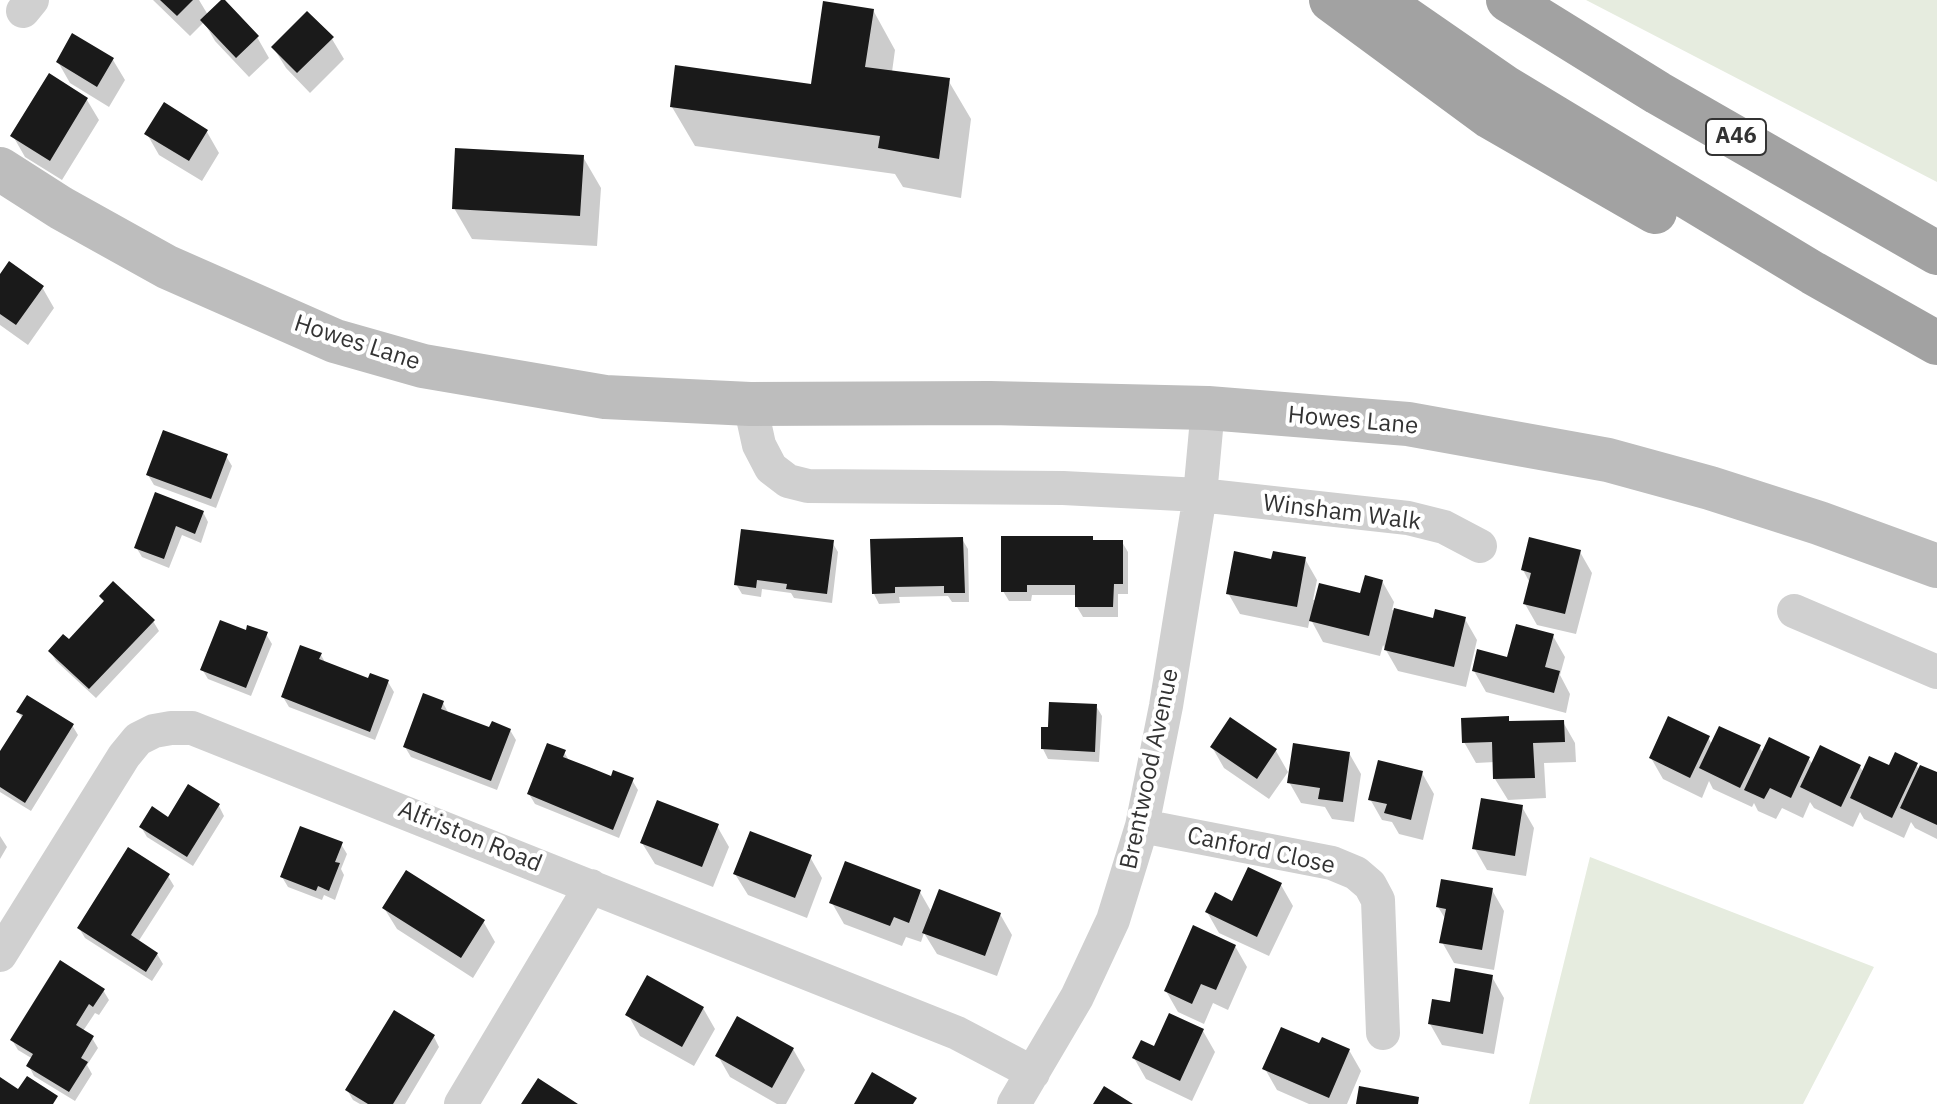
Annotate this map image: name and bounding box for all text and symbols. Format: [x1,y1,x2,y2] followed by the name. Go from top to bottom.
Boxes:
[1706,119,1766,155] road number: A46
[290,309,424,377] street label: Howes Lane
[1287,401,1419,441] street label: Howes Lane
[1261,489,1423,537] street label: Winsham Walk
[1115,666,1185,872] street label: Brentwood Avenue
[394,795,546,879] street label: Alfriston Road
[1184,821,1338,881] street label: Canford Close

